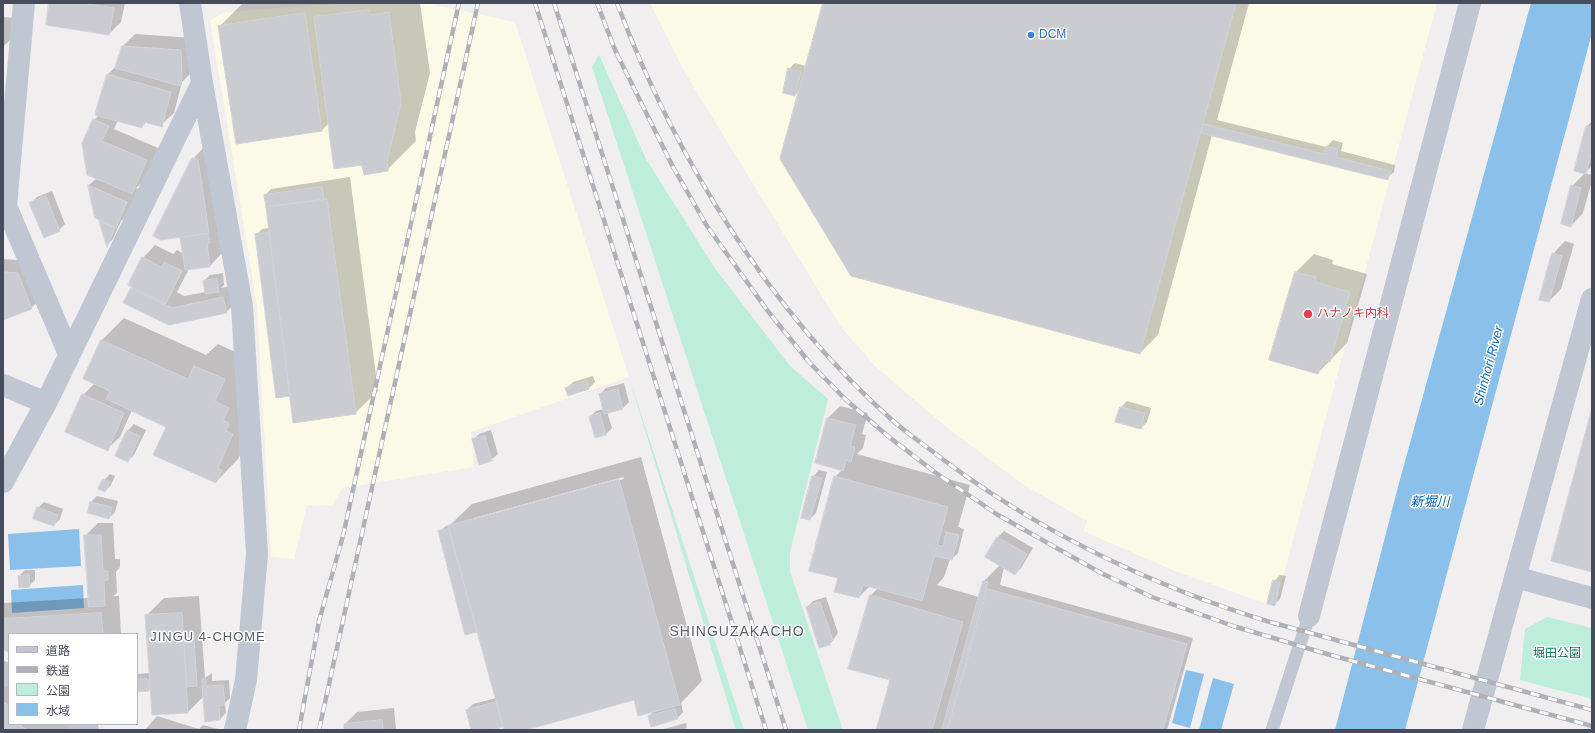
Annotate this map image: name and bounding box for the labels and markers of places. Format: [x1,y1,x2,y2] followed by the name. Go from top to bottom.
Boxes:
[1039,28,1066,42] place label: DCM
[1026,30,1036,40] marker: DCM
[1317,307,1389,321] place label: ハナノキ内科
[1302,308,1314,320] marker: ハナノキ内科

